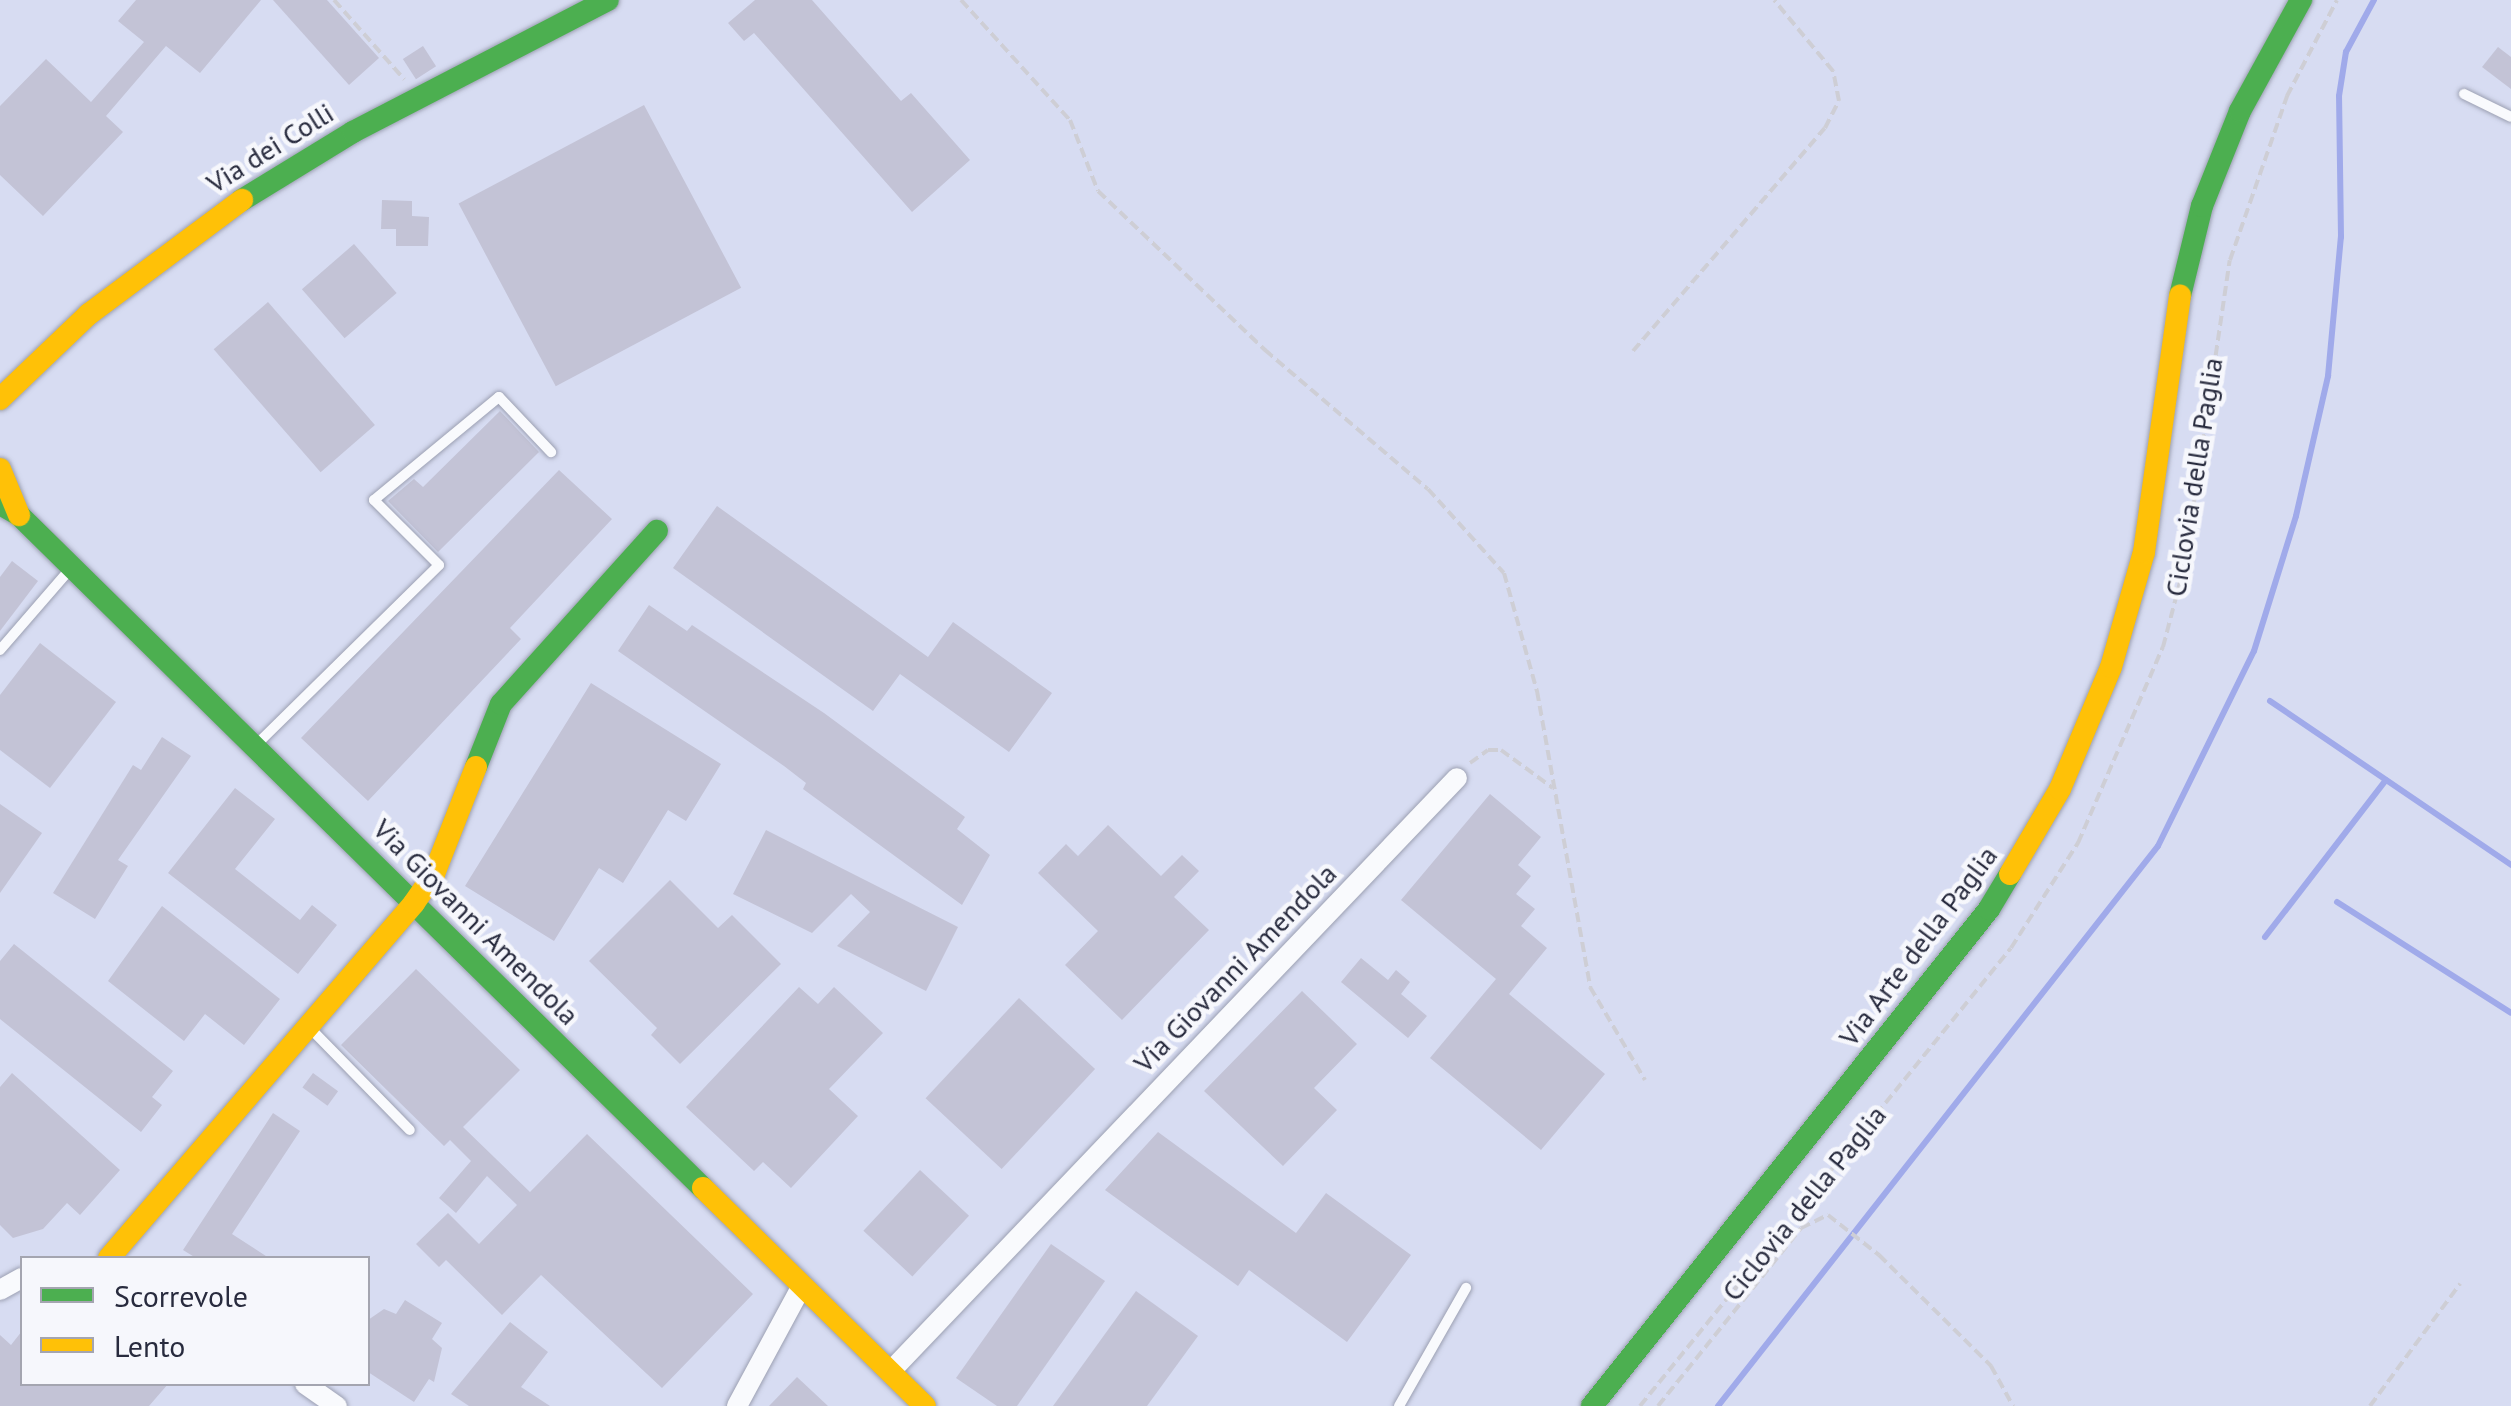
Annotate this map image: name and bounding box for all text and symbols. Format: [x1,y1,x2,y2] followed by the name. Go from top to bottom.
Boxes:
[200,96,340,200] street label: Via dei Colli
[2159,355,2229,599] street label: Ciclovia della Paglia
[366,812,586,1032] street label: Via Giovanni Amendola
[1832,839,2004,1053] street label: Via Arte della Paglia
[1126,856,1344,1080] street label: Via Giovanni Amendola
[1715,1099,1893,1307] street label: Ciclovia della Paglia
[20,1256,370,1386] legend
[114,1276,248,1315] text: Scorrevole
[114,1326,185,1365] text: Lento

